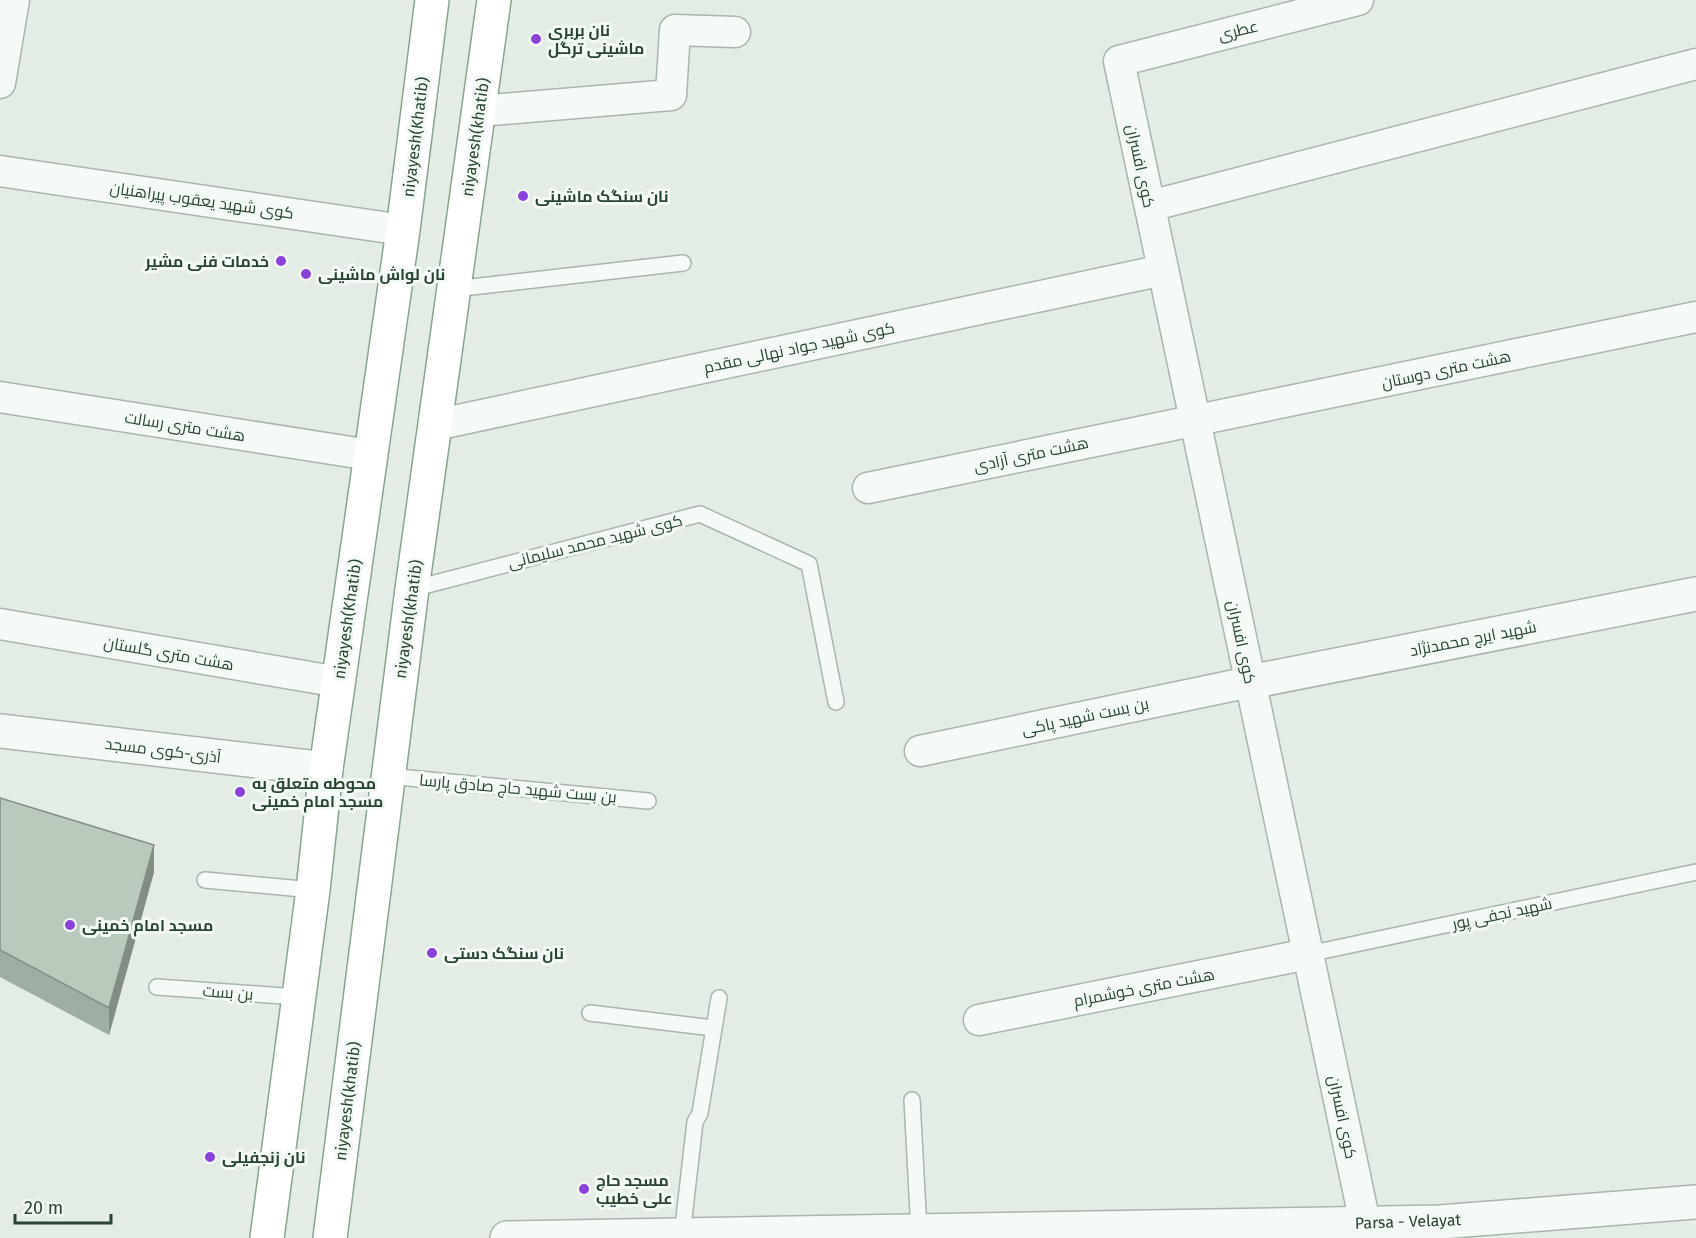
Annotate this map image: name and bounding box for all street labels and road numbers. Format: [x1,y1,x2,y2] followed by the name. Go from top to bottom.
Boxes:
[1216,16,1260,46] street label: عطری
[399,76,432,198] street label: niyayesh(Khatib)
[458,76,493,198] street label: niyayesh(khatib)
[1121,123,1159,210] street label: کوی افسران
[108,178,295,225] street label: کوی شهید یعقوب پیراهنیان
[702,318,897,379] street label: کوی شهید جواد نهالی مقدم
[1380,346,1513,393] street label: هشت متری دوستان
[123,408,247,446] street label: هشت متری رسالت
[972,433,1091,477] street label: هشت متری آزادی
[506,511,685,573] street label: کوی شهید محمد سلیمانی
[330,558,365,680] street label: niyayesh(Khatib)
[391,558,426,680] street label: niyayesh(khatib)
[1222,599,1260,686] street label: کوی افسران
[1408,617,1538,662] street label: شهید ایرج محمدنژاد
[102,633,235,675] street label: هشت متری گلستان
[1020,694,1151,741] street label: بن بست شهید پاکى
[104,734,223,768] street label: آذری-کوی مسجد
[418,770,618,809] street label: بن بست شهید حاج صادق پارسا
[1449,894,1554,936] street label: شهید نجفی پور
[1072,964,1217,1012] street label: هشت متری خوشمرام
[202,981,254,1005] street label: بن بست
[331,1040,364,1162] street label: niyayesh(khatib)
[1323,1074,1361,1161] street label: کوی افسران
[1355,1210,1462,1233] street label: Parsa - Velayat

